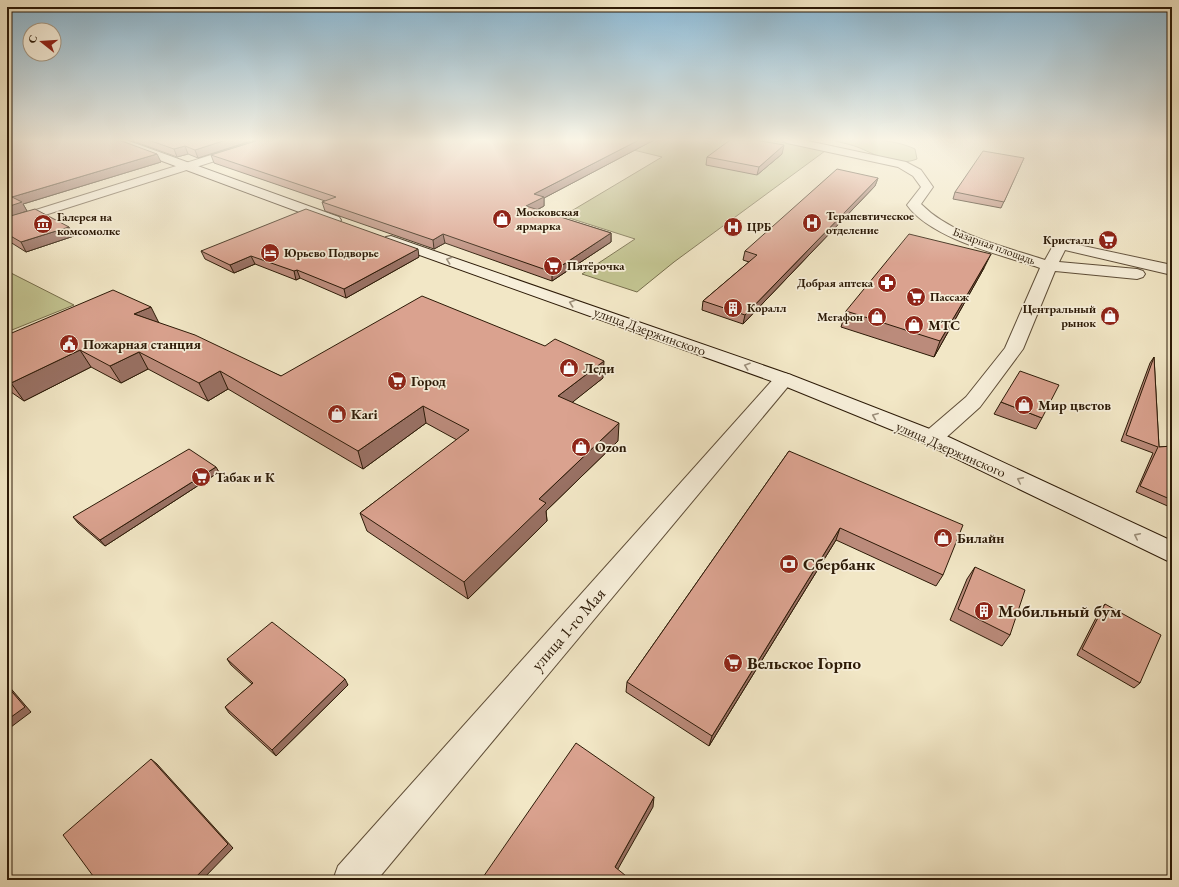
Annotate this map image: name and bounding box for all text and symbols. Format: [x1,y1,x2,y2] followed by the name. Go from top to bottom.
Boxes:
[22,22,62,62] north arrow
[25,33,40,45] text: С
[515,204,580,234] place label: Московская ярмарка
[491,208,513,230] shop icon: Московская ярмарка
[826,208,914,238] place label: Терапевтическое отделение
[57,209,120,239] place label: Галерея на комсомолке
[801,212,823,234] hospital icon: Терапевтическое отделение
[32,213,54,235] museum icon: Галерея на комсомолке
[722,216,744,238] hospital icon: ЦРБ
[747,219,772,235] place label: ЦРБ
[950,224,1038,268] street label: Базарная площадь
[1097,229,1119,251] supermarket icon: Кристалл
[1043,232,1094,248] place label: Кристалл
[259,242,281,264] hotel icon: Юрьево Подворье
[284,245,379,261] place label: Юрьево Подворье
[542,255,564,277] supermarket icon: Пятёрочка
[446,257,453,265] one-way arrow
[567,258,625,274] place label: Пятёрочка
[876,272,898,294] pharmacy icon: Добрая аптека
[797,275,874,291] place label: Добрая аптека
[905,286,927,308] supermarket icon: Пассаж
[930,289,970,305] place label: Пассаж
[722,297,744,319] building icon: Коралл
[568,300,575,308] one-way arrow
[747,300,787,316] place label: Коралл
[1023,301,1096,331] place label: Центральный рынок
[591,302,709,360] street label: улица Дзержинского
[1099,305,1121,327] shop icon: Центральный рынок
[866,306,888,328] shop icon: Мегафон
[817,309,863,325] place label: Мегафон
[903,314,925,336] shop icon: МТС
[928,316,960,334] place label: МТС
[58,333,80,355] public building icon: Пожарная станция
[83,335,201,353] place label: Пожарная станция
[558,357,580,379] shop icon: Леди
[583,359,614,377] place label: Леди
[743,362,750,371] one-way arrow
[386,370,408,392] supermarket icon: Город
[411,372,447,390] place label: Город
[1013,394,1035,416] shop icon: Мир цветов
[1038,396,1111,414] place label: Мир цветов
[326,403,348,425] shop icon: Kari
[351,405,378,423] place label: Kari
[872,412,879,420] one-way arrow
[893,417,1009,481] street label: улица Дзержинского
[570,436,592,458] shop icon: Ozon
[595,438,627,456] place label: Ozon
[190,466,212,488] supermarket icon: Табак и К
[215,468,276,486] place label: Табак и К
[1016,477,1024,485] one-way arrow
[932,527,954,549] shop icon: Билайн
[957,529,1004,547] place label: Билайн
[1134,533,1141,541] one-way arrow
[778,553,800,575] bank icon: Сбербанк
[803,553,876,575] place label: Сбербанк
[526,583,610,675] street label: улица 1-го Мая
[973,600,995,622] building icon: Мобильный бум
[998,600,1122,622] place label: Мобильный бум
[722,652,744,674] supermarket icon: Вельское Горпо
[747,652,861,674] place label: Вельское Горпо

